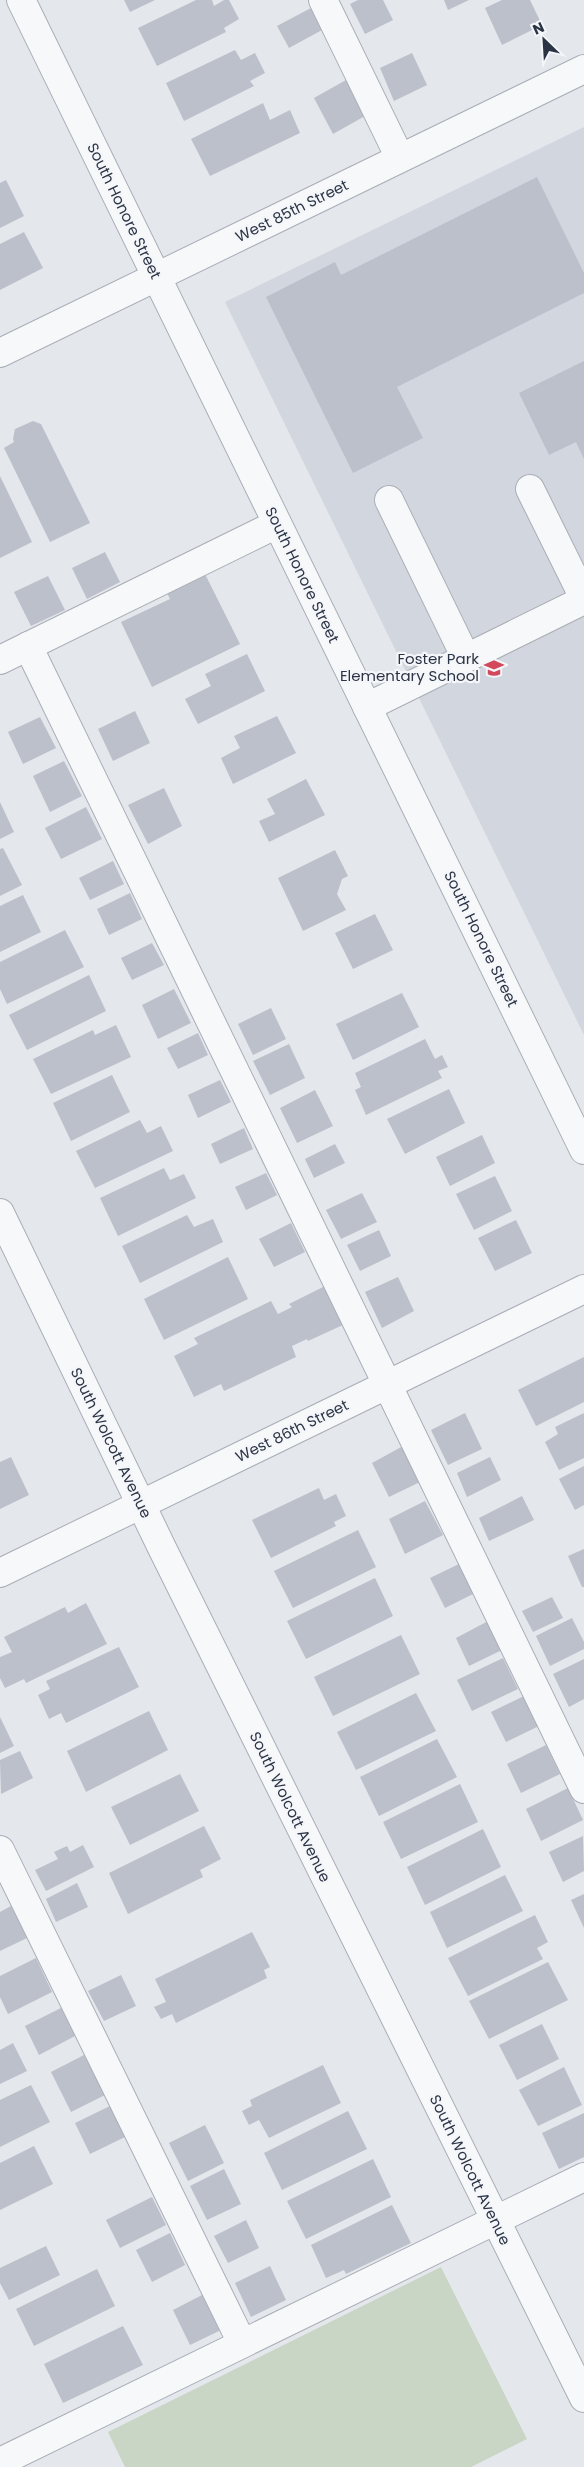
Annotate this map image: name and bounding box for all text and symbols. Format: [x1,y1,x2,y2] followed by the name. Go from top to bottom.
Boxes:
[519,15,569,65] north arrow
[530,17,548,40] text: N
[82,139,167,282] street label: South Honore Street
[232,174,352,247] street label: West 85th Street
[260,503,345,646] street label: South Honore Street
[340,648,479,686] place label: Foster Park Elementary School
[483,657,505,679] school or university icon: Foster Park Elementary School
[439,867,524,1010] street label: South Honore Street
[66,1364,157,1522] street label: South Wolcott Avenue
[232,1394,352,1467] street label: West 86th Street
[245,1728,336,1886] street label: South Wolcott Avenue
[425,2091,516,2249] street label: South Wolcott Avenue

